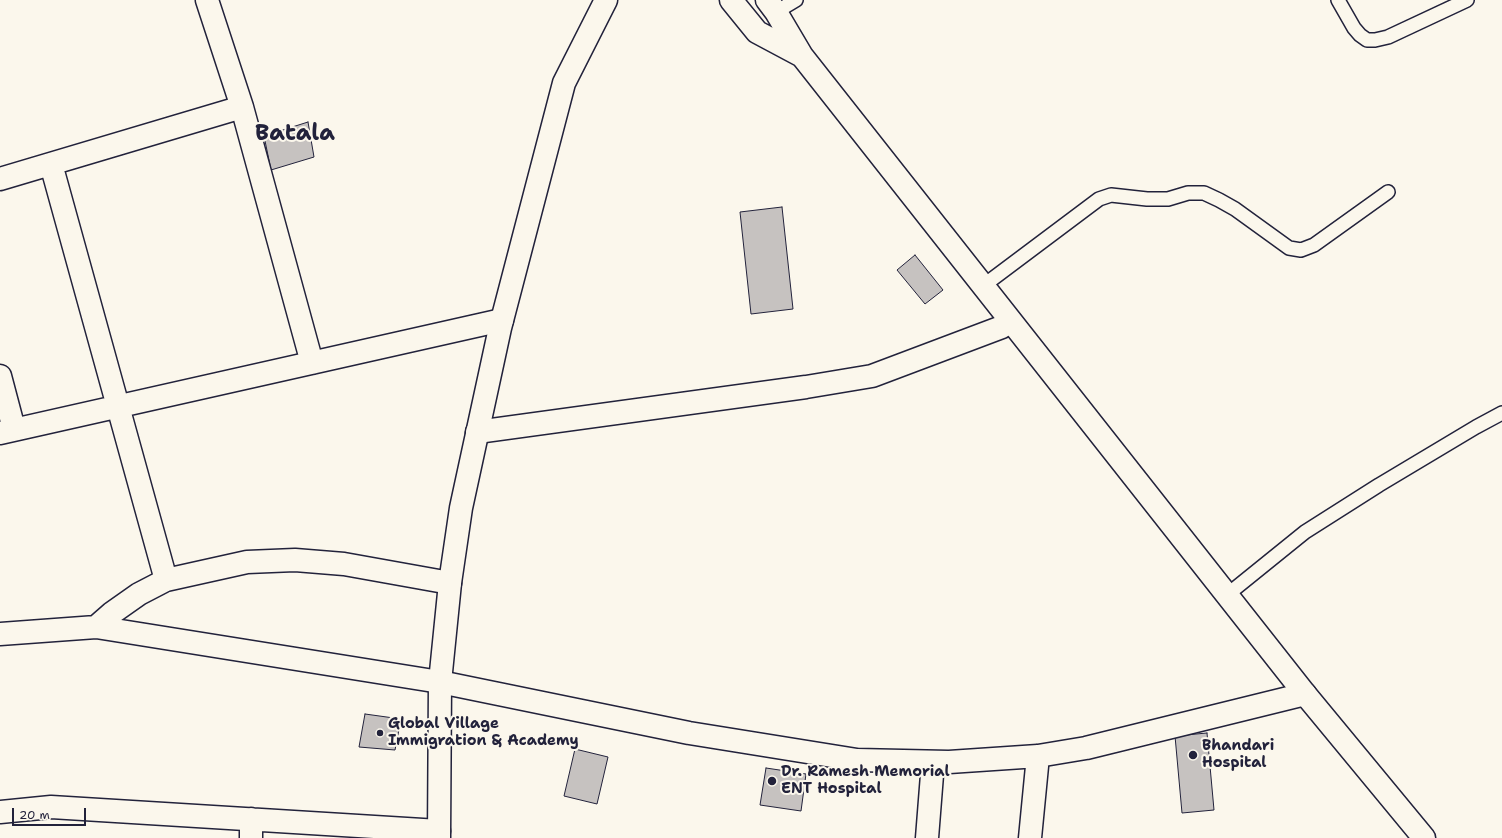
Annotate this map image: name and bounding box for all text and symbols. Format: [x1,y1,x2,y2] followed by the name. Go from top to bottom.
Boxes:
[255,120,335,148] district label: Batala
[388,715,579,750] place label: Global Village Immigration & Academy
[375,728,385,738] marker: Global Village Immigration & Academy
[1202,737,1274,772] place label: Bhandari Hospital
[1187,749,1199,761] marker: Bhandari Hospital
[781,763,950,798] place label: Dr. Ramesh Memorial ENT Hospital
[766,775,778,787] marker: Dr. Ramesh Memorial ENT Hospital
[14,800,88,826] scale bar
[19,807,50,823] text: 20 m

